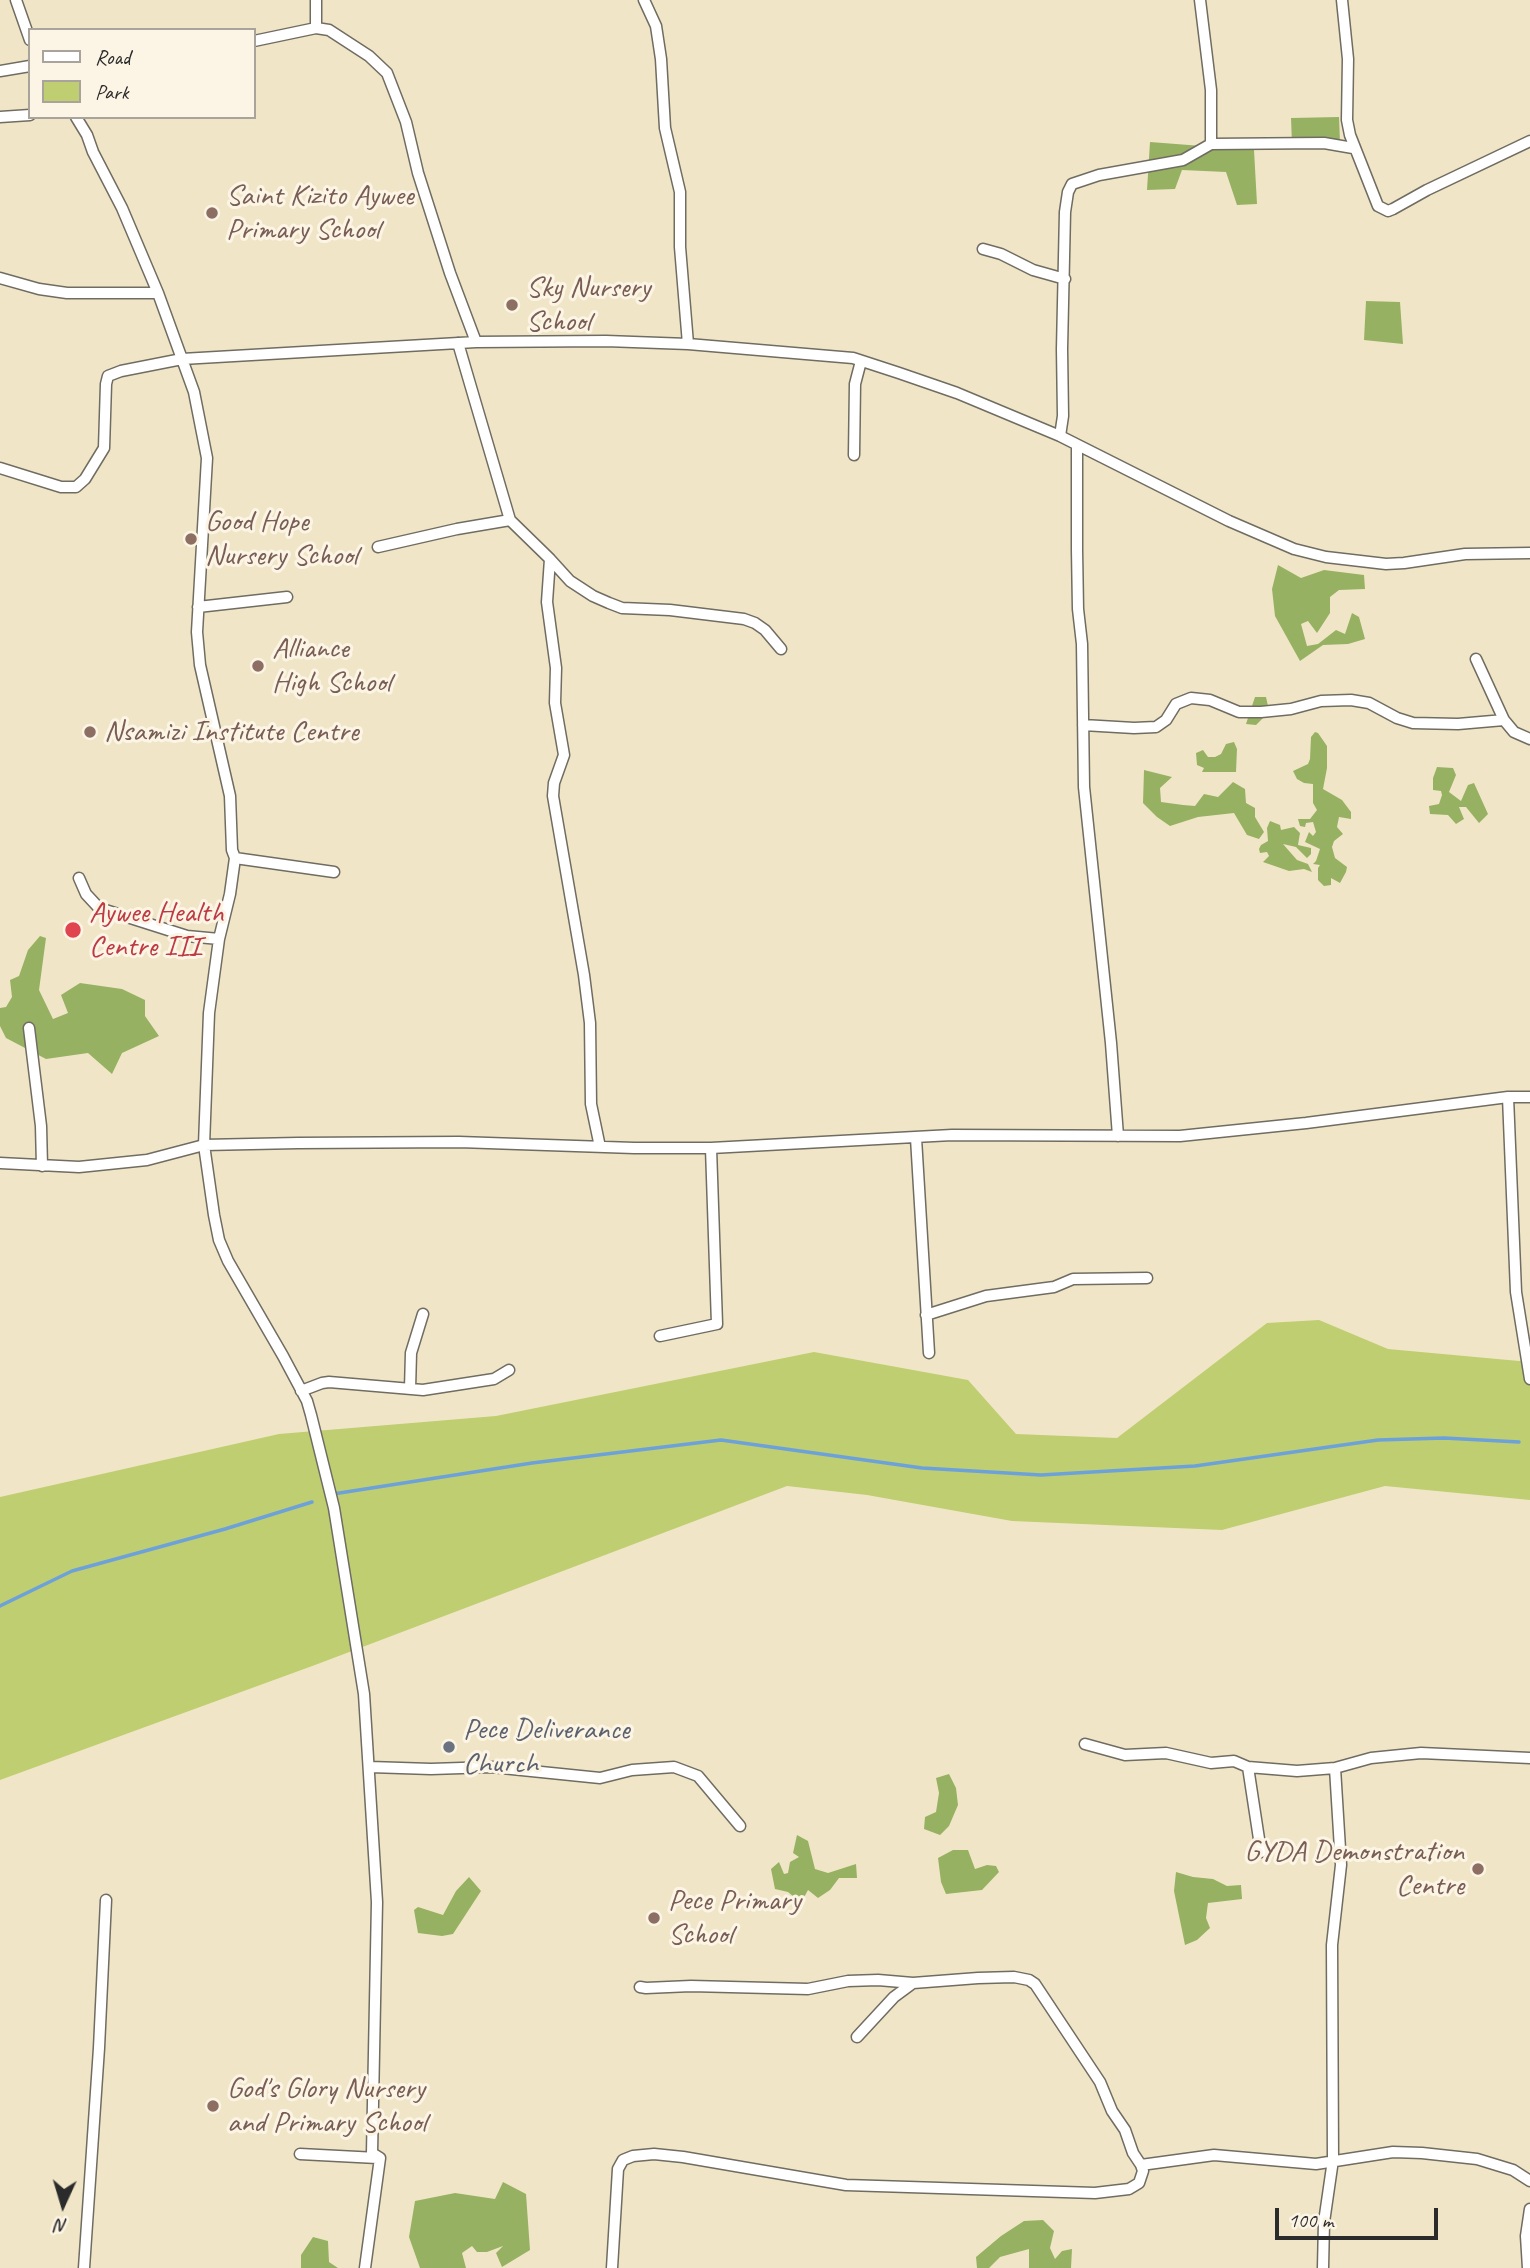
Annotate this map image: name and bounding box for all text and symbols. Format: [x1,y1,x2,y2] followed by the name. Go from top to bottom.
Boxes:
[28,28,256,119] legend
[95,44,130,70] text: Road
[95,79,128,105] text: Park
[226,178,413,248] place label: Saint Kizito Aywee Primary School
[204,205,220,221] marker: Saint Kizito Aywee Primary School
[526,270,650,340] place label: Sky Nursery School
[504,297,520,313] marker: Sky Nursery School
[205,504,358,574] place label: Good Hope Nursery School
[183,531,199,547] marker: Good Hope Nursery School
[272,631,391,702] place label: Alliance High School
[250,658,266,674] marker: Alliance High School
[104,714,358,750] place label: Nsamizi Institute Centre
[82,724,98,740] marker: Nsamizi Institute Centre
[89,895,224,965] place label: Aywee Health Centre III
[63,920,83,940] marker: Aywee Health Centre III
[463,1712,629,1782] place label: Pece Deliverance Church
[441,1739,457,1755] marker: Pece Deliverance Church
[1244,1834,1464,1904] place label: GYDA Demonstration Centre
[1470,1861,1486,1877] marker: GYDA Demonstration Centre
[668,1883,801,1954] place label: Pece Primary School
[646,1910,662,1926] marker: Pece Primary School
[227,2071,426,2142] place label: God's Glory Nursery and Primary School
[205,2098,221,2114] marker: God's Glory Nursery and Primary School
[28,2170,98,2240] north arrow
[1278,2194,1441,2238] scale bar
[1288,2207,1333,2233] text: 100 m
[55,2214,68,2238] text: N

